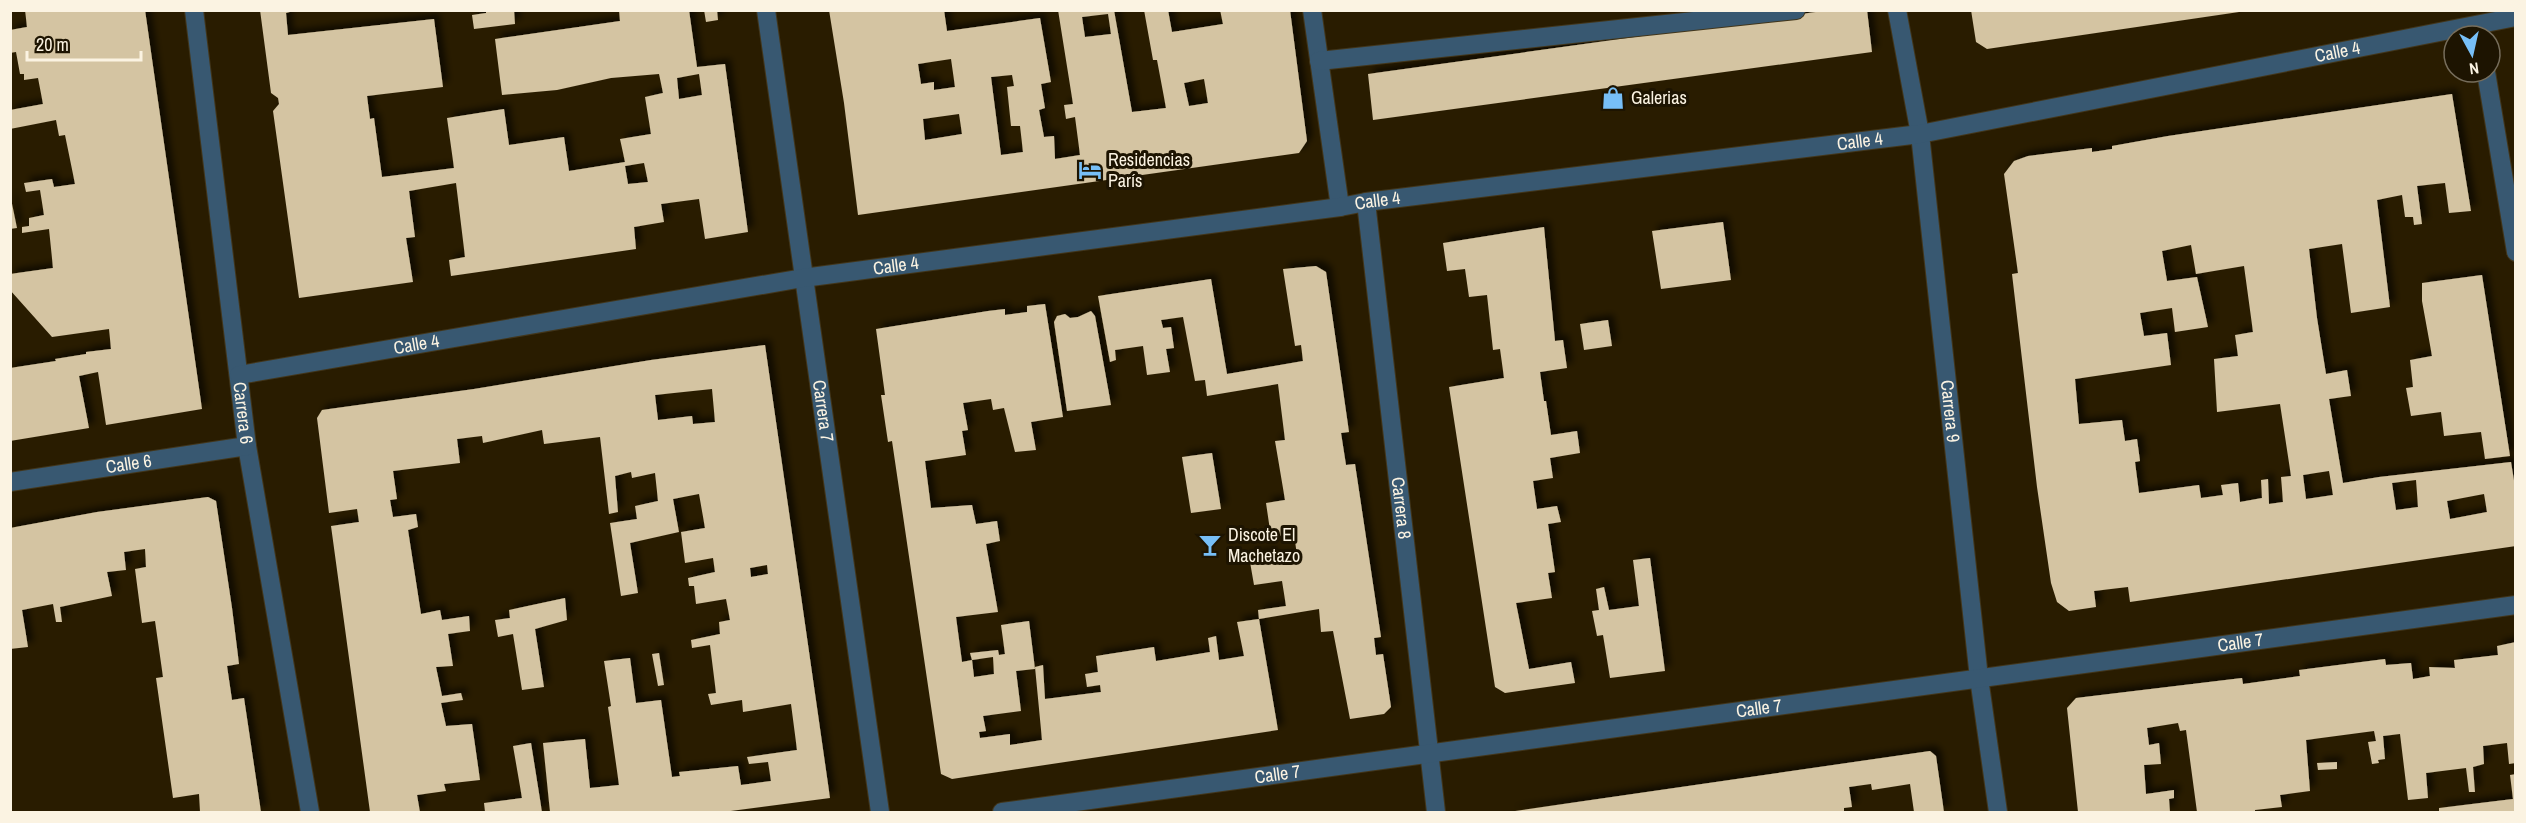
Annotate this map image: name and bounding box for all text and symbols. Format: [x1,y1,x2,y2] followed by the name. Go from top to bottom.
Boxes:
[27,24,141,62] scale bar
[2442,24,2502,84] north arrow
[36,32,69,57] text: 20 m
[2312,35,2362,68] street label: Calle 4
[2468,57,2480,80] text: N
[1600,85,1626,111] shop icon: Galerias
[1631,85,1687,110] place label: Galerias
[1835,126,1884,156] street label: Calle 4
[1108,147,1190,193] place label: Residencias París
[1077,157,1103,183] hotel icon: Residencias París
[1352,185,1402,216] street label: Calle 4
[871,250,920,281] street label: Calle 4
[392,328,441,360] street label: Calle 4
[807,378,840,444] street label: Carrera 7
[1935,379,1966,444] street label: Carrera 9
[227,380,260,445] street label: Carrera 6
[104,448,153,479] street label: Calle 6
[1386,476,1418,540] street label: Carrera 8
[1228,522,1300,568] place label: Discote El Machetazo
[1197,532,1223,558] bar icon: Discote El Machetazo
[2216,627,2265,658] street label: Calle 7
[1734,693,1783,724] street label: Calle 7
[1253,758,1302,789] street label: Calle 7

